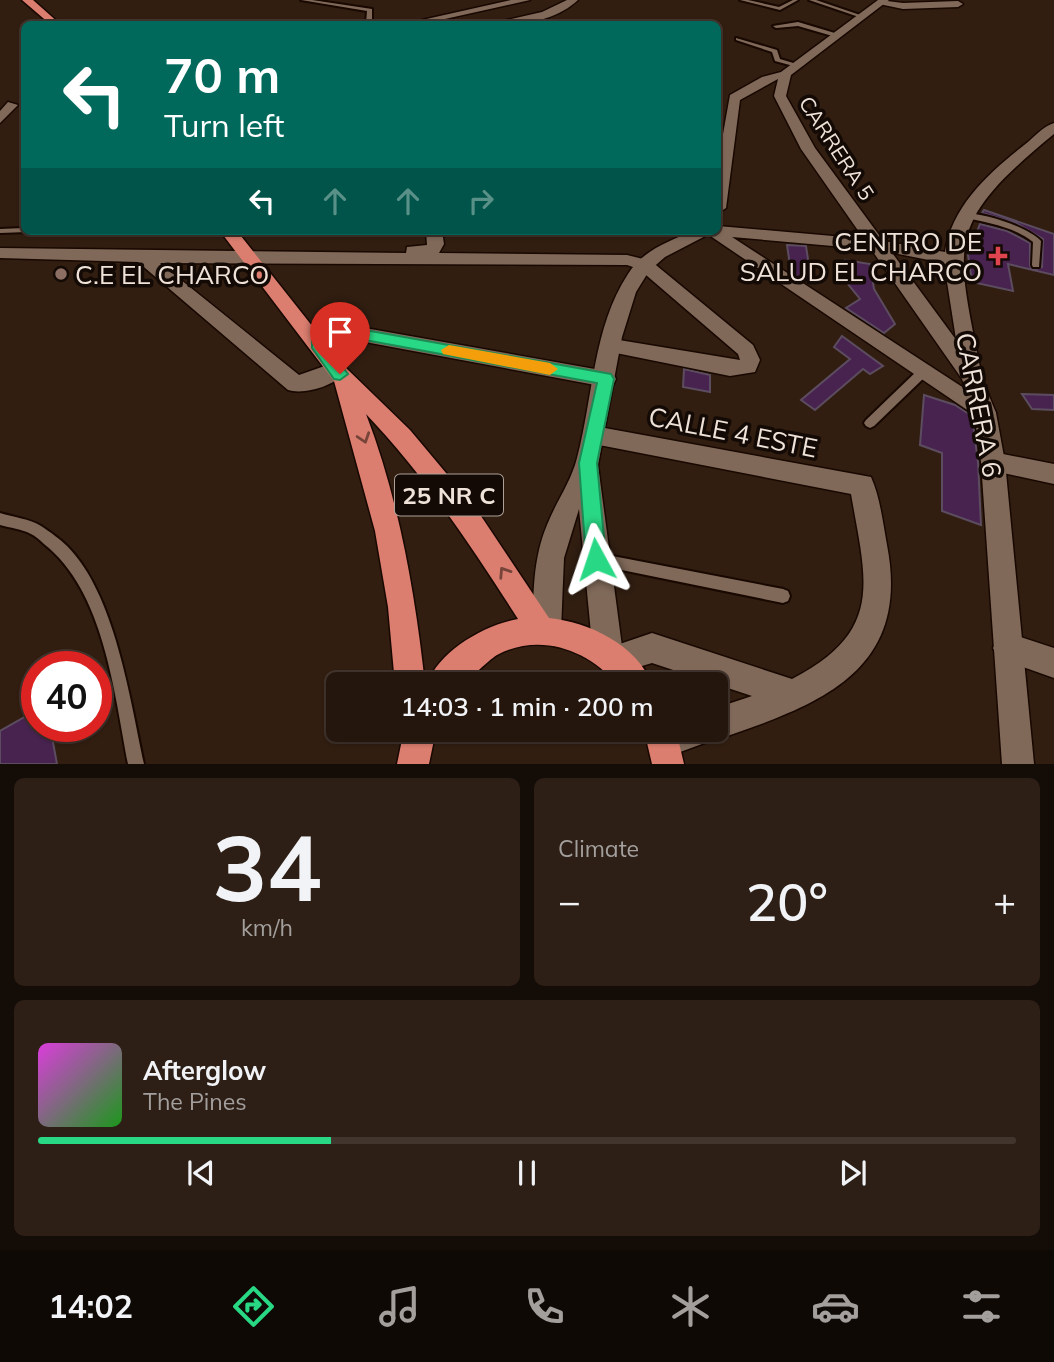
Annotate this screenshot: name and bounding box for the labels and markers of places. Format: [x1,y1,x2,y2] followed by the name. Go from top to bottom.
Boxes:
[740,225,982,288] place label: CENTRO DE SALUD EL CHARCO
[988,246,1008,266] marker: CENTRO DE SALUD EL CHARCO
[75,258,269,291] place label: C.E EL CHARCO
[53,266,69,282] marker: C.E EL CHARCO
[310,302,370,374] pin

